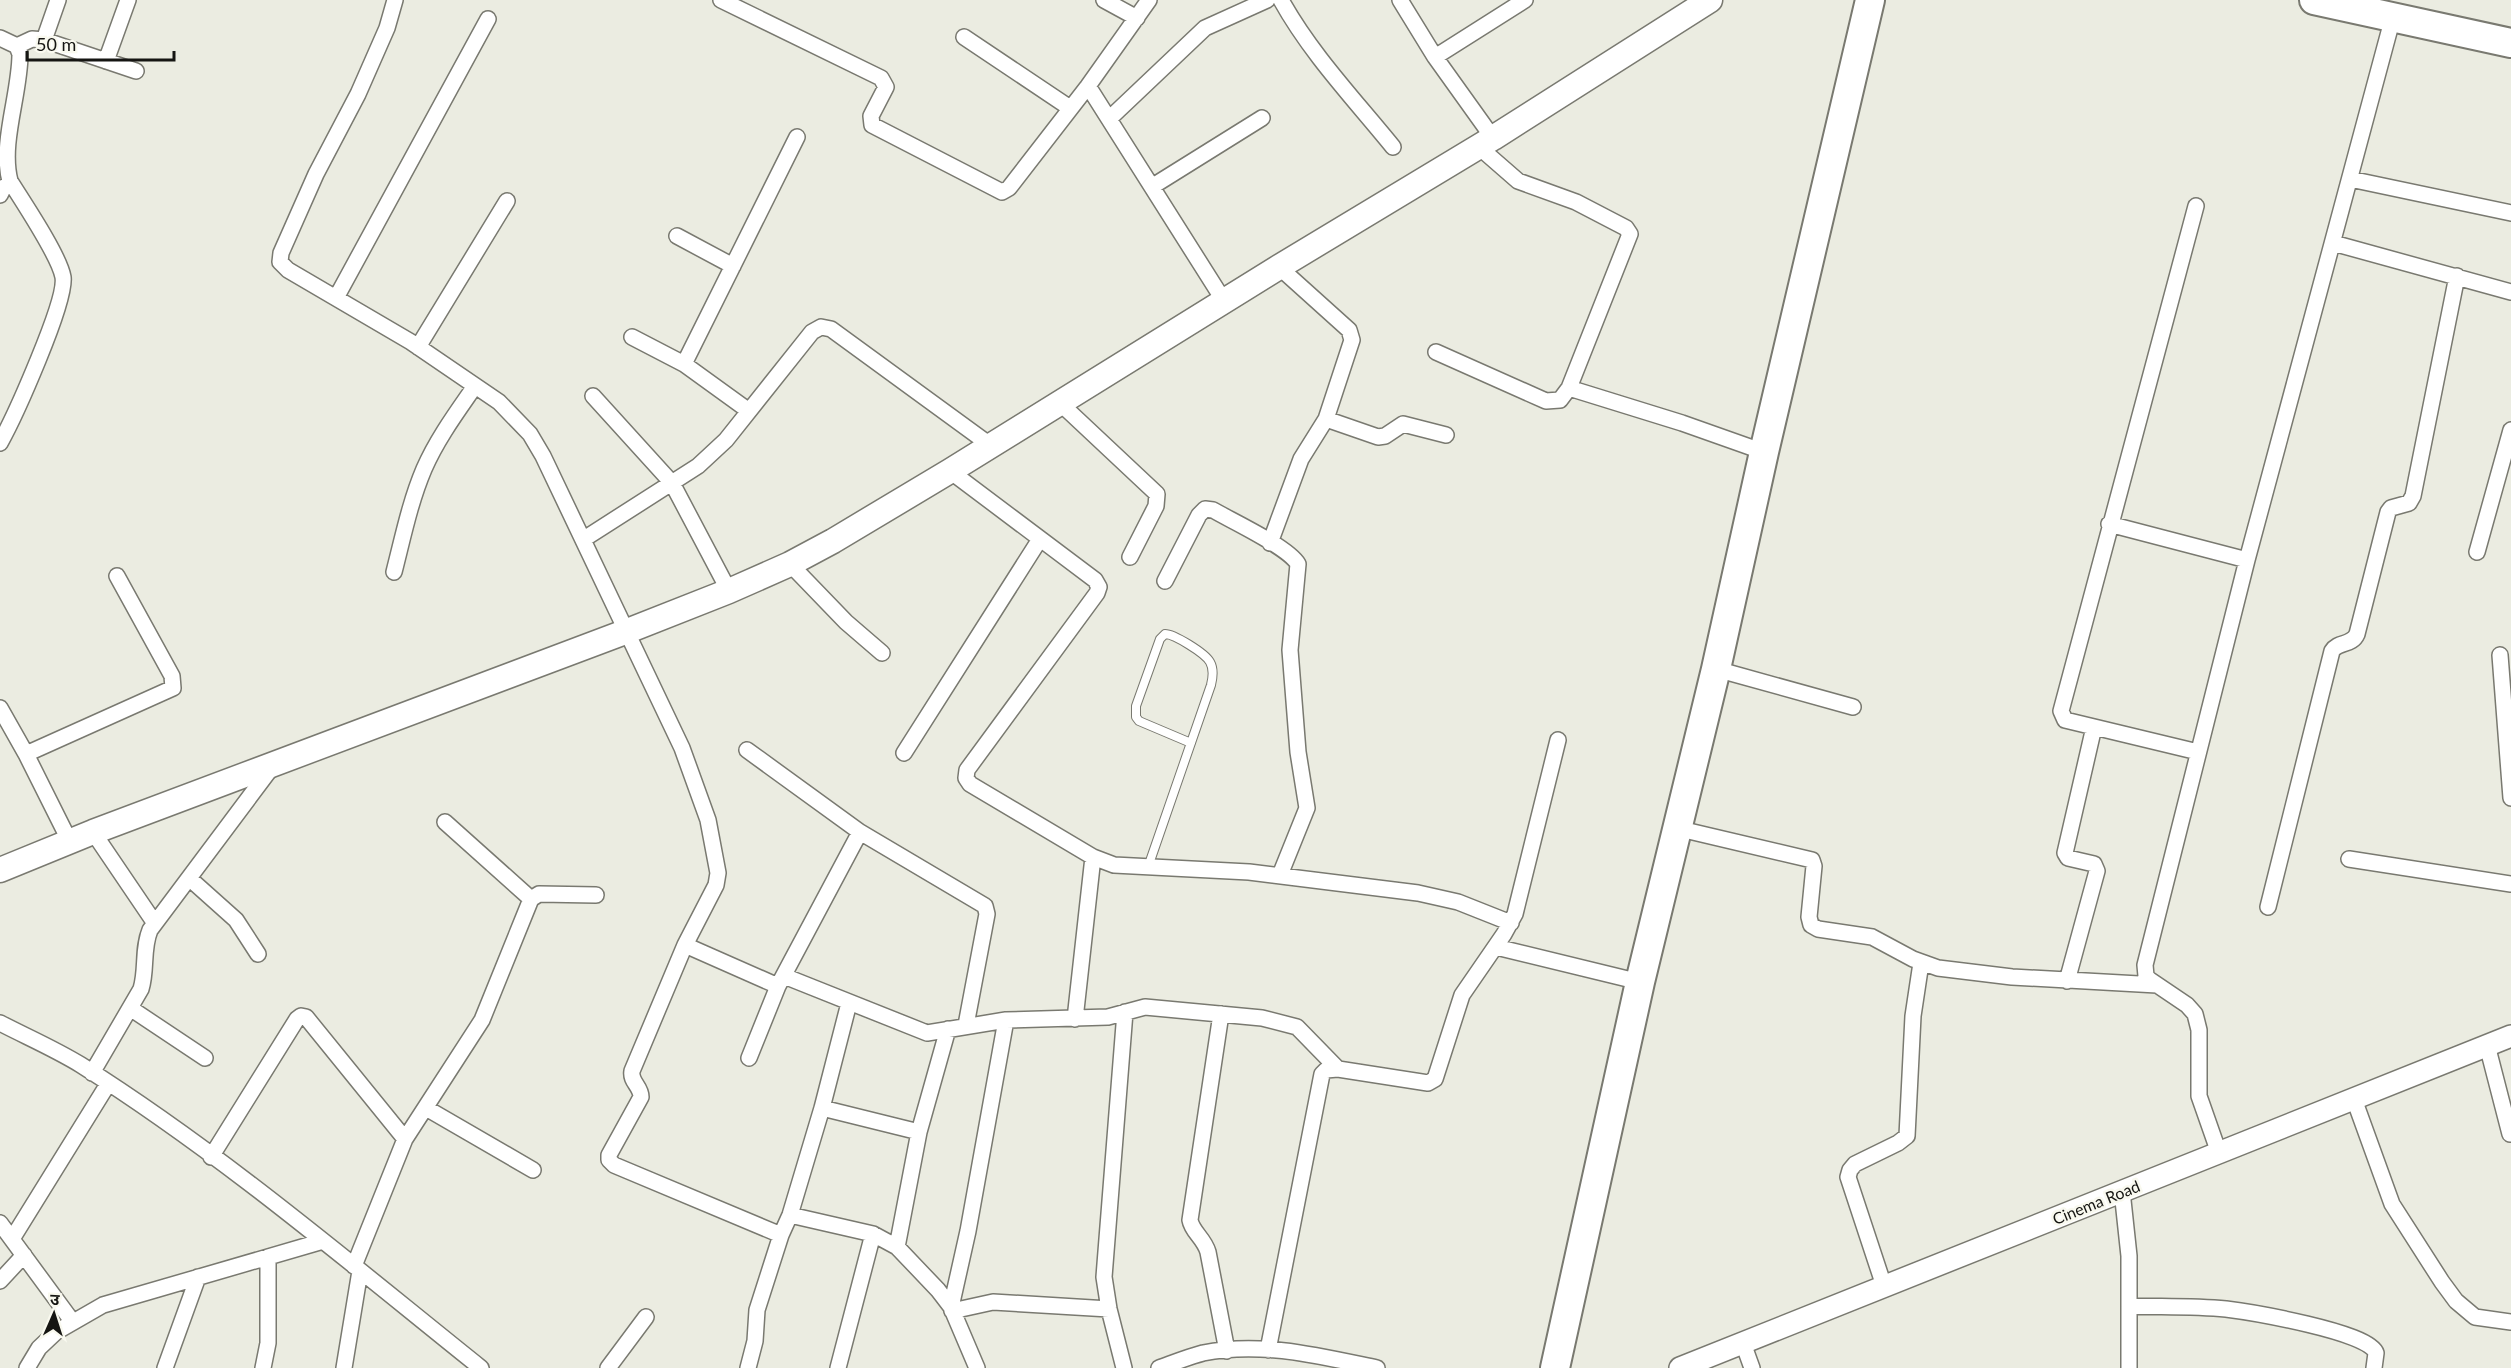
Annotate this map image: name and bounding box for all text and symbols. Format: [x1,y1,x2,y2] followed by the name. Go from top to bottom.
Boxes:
[27,24,174,62] scale bar
[36,33,76,55] text: 50 m
[2050,1176,2142,1228] street label: Cinema Road
[24,1284,84,1344] north arrow
[50,1289,61,1308] text: उ

